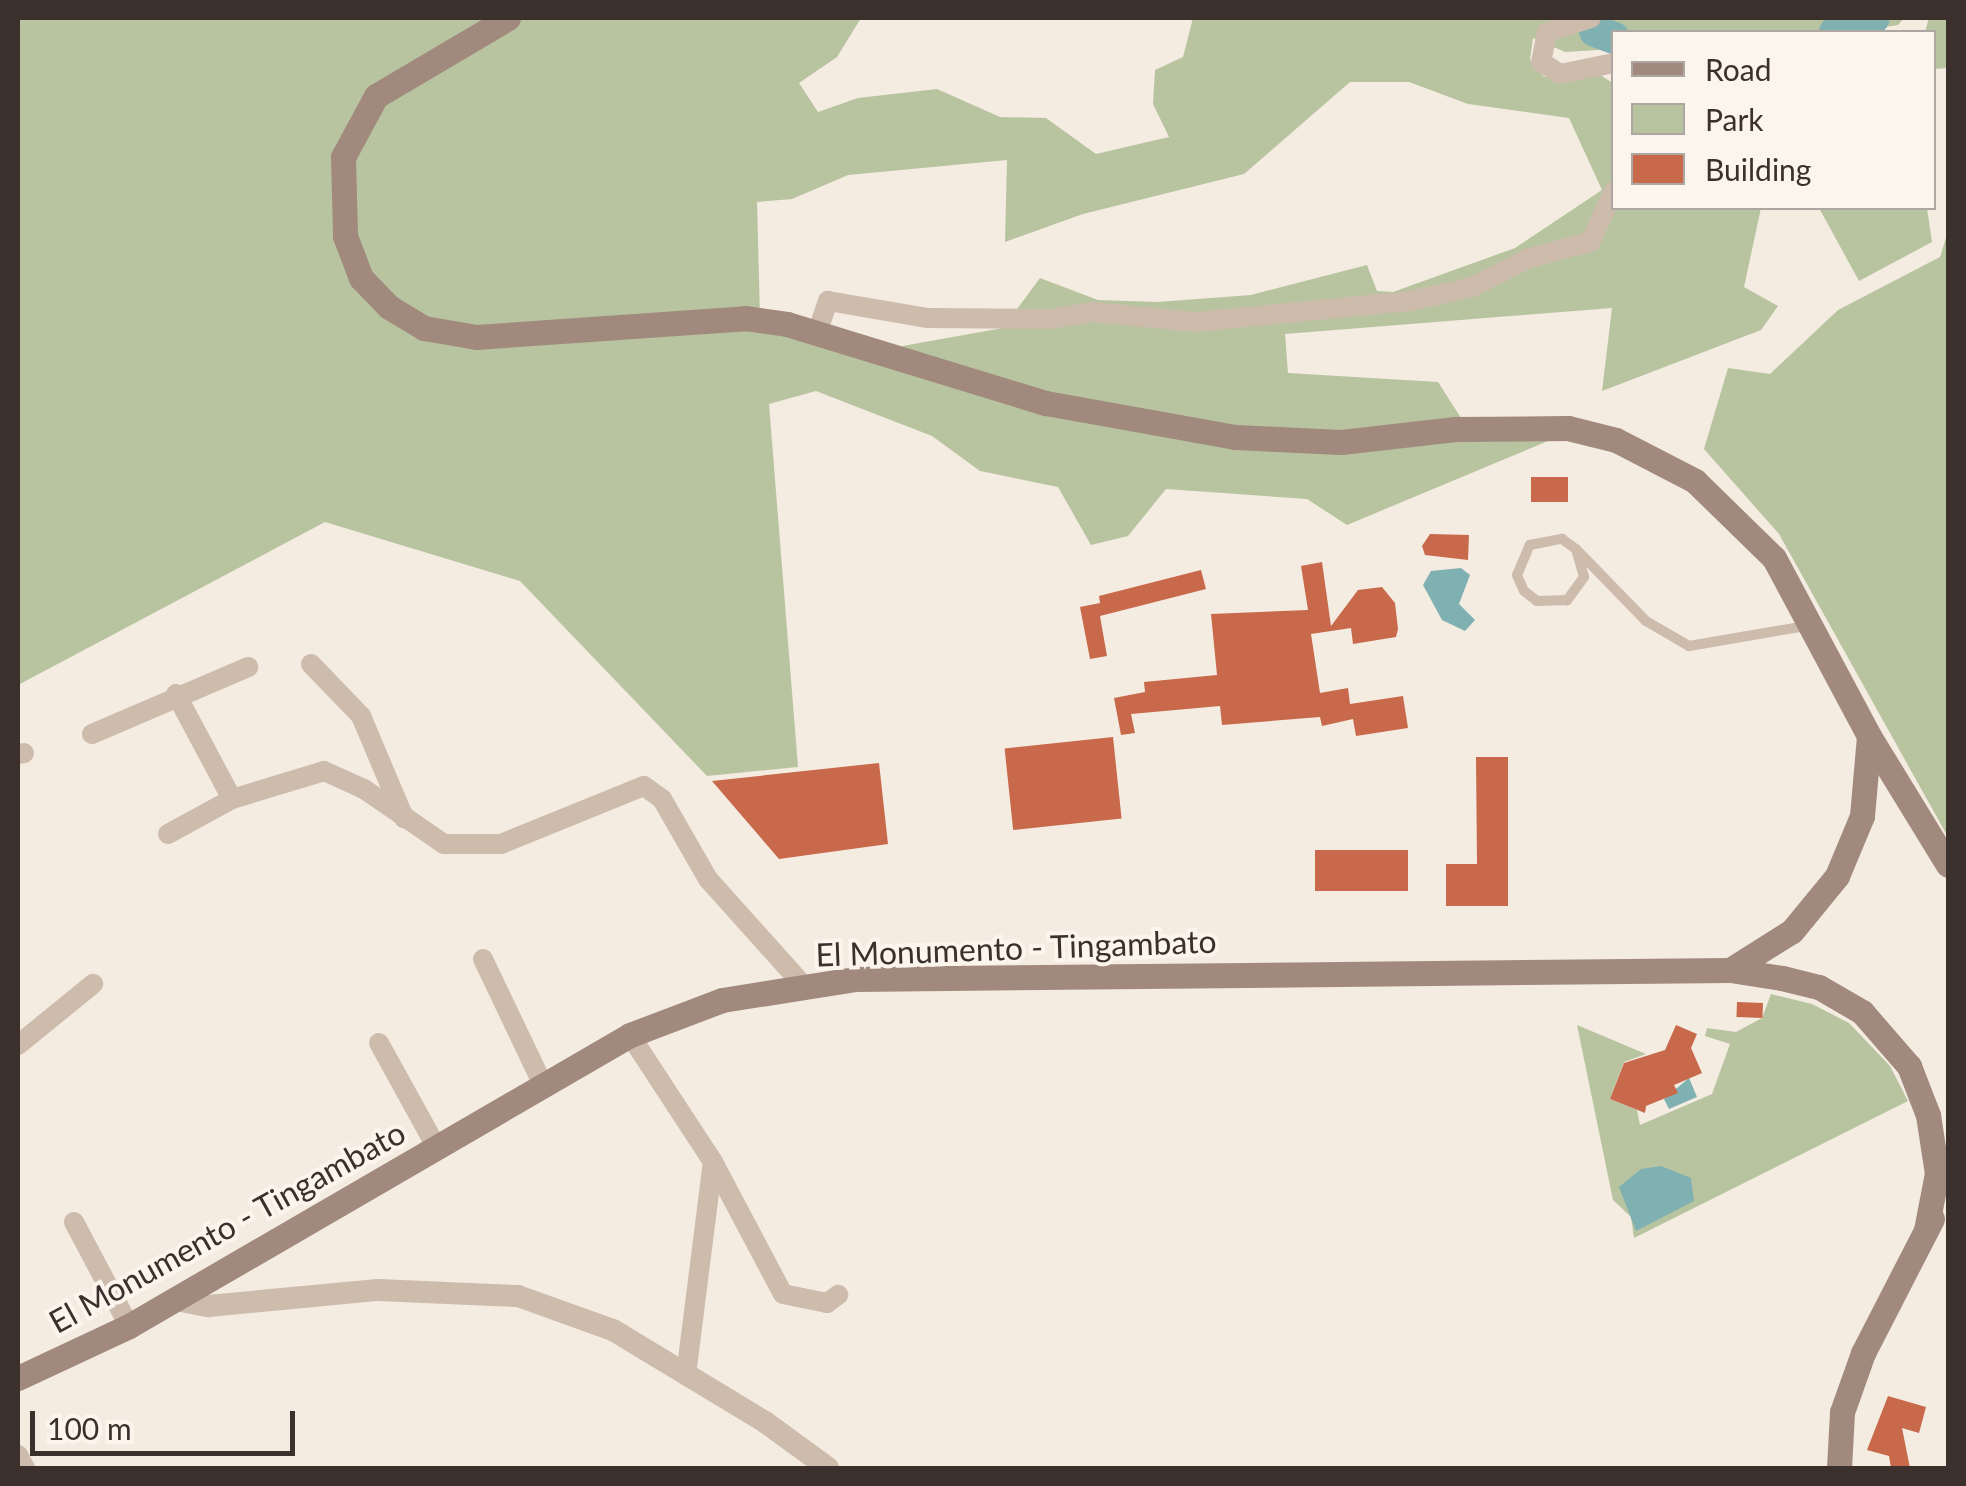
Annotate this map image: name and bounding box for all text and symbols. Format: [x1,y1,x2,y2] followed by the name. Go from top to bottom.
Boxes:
[1611,30,1936,210] legend
[1705,51,1772,87] text: Road
[1705,101,1764,137] text: Park
[1705,151,1811,187] text: Building
[814,922,1218,974] street label: El Monumento - Tingambato
[42,1113,412,1341] street label: El Monumento - Tingambato
[35,1391,300,1453] scale bar
[47,1410,132,1446] text: 100 m

